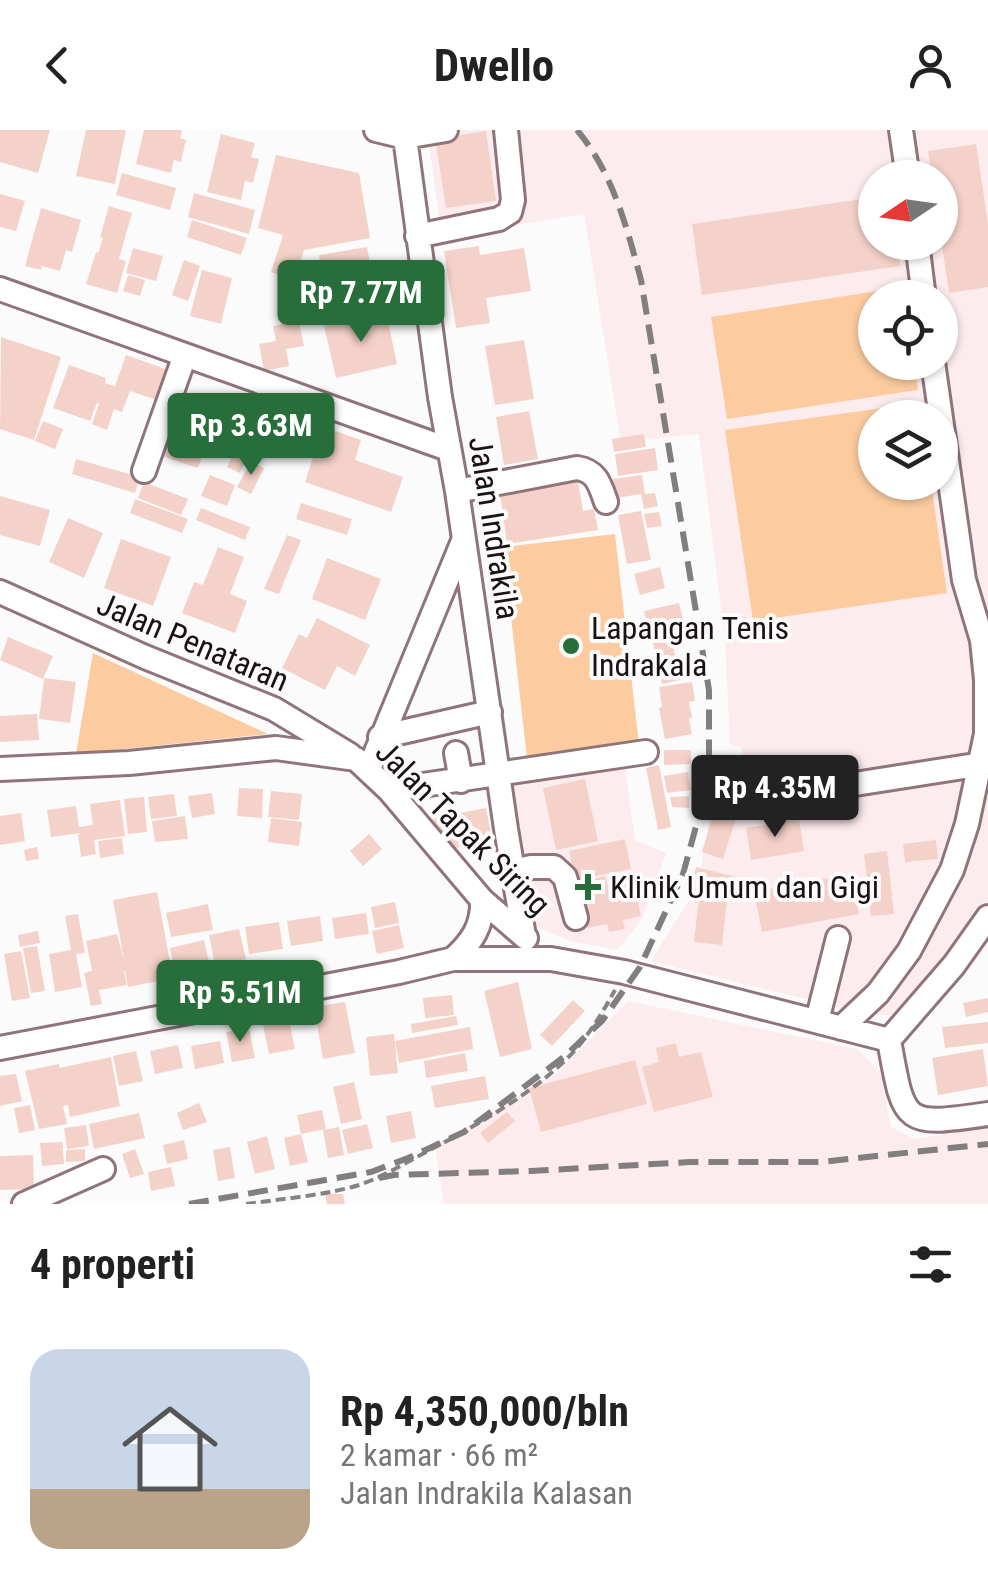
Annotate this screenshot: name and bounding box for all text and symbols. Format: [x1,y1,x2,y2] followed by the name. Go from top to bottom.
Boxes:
[30,38,85,93] icon: back
[903,38,958,93] icon: person
[434,39,554,92] text: Dwello
[858,160,958,260] north arrow
[858,160,958,500] map controls
[258,260,464,345] pin: Rp 7.77M
[300,273,423,311] text: Rp 7.77M
[858,280,958,380] button: locate
[148,393,354,478] pin: Rp 3.63M
[858,400,958,500] button: layers
[190,406,313,444] text: Rp 3.63M
[461,434,527,622] street label: Jalan Indrakila
[91,585,295,699] street label: Jalan Penataran
[591,609,789,684] place label: Lapangan Tenis Indrakala
[560,635,582,657] marker: Lapangan Tenis Indrakala
[368,733,558,923] street label: Jalan Tapak Siring
[672,755,878,840] pin: Rp 4.35M
[714,768,837,806] text: Rp 4.35M
[610,868,879,906] place label: Klinik Umum dan Gigi
[575,874,601,900] marker: Klinik Umum dan Gigi
[137,960,343,1045] pin: Rp 5.51M
[179,973,302,1011] text: Rp 5.51M
[903,1237,958,1292] icon: filters
[30,1240,195,1289] text: 4 properti
[340,1387,629,1436] text: Rp 4,350,000/bln
[110,1389,230,1509] icon: home
[340,1436,538,1474] text: 2 kamar · 66 m²
[340,1474,633,1512] text: Jalan Indrakila Kalasan

